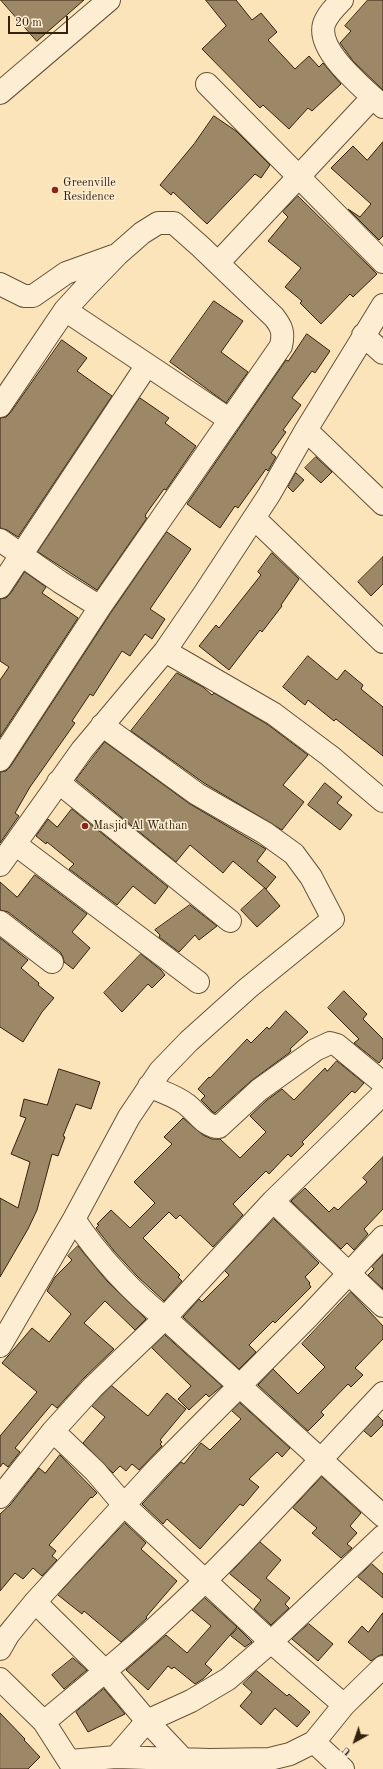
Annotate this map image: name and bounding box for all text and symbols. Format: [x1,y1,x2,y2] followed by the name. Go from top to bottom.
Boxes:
[10,8,70,34] scale bar
[15,17,42,29] text: 20 m
[63,176,116,204] place label: Greenville Residence
[50,185,60,195] marker: Greenville Residence
[93,819,188,833] place label: Masjid Al Wathan
[80,821,90,831] marker: Masjid Al Wathan
[335,1721,375,1761] north arrow
[340,1744,354,1758] text: U

